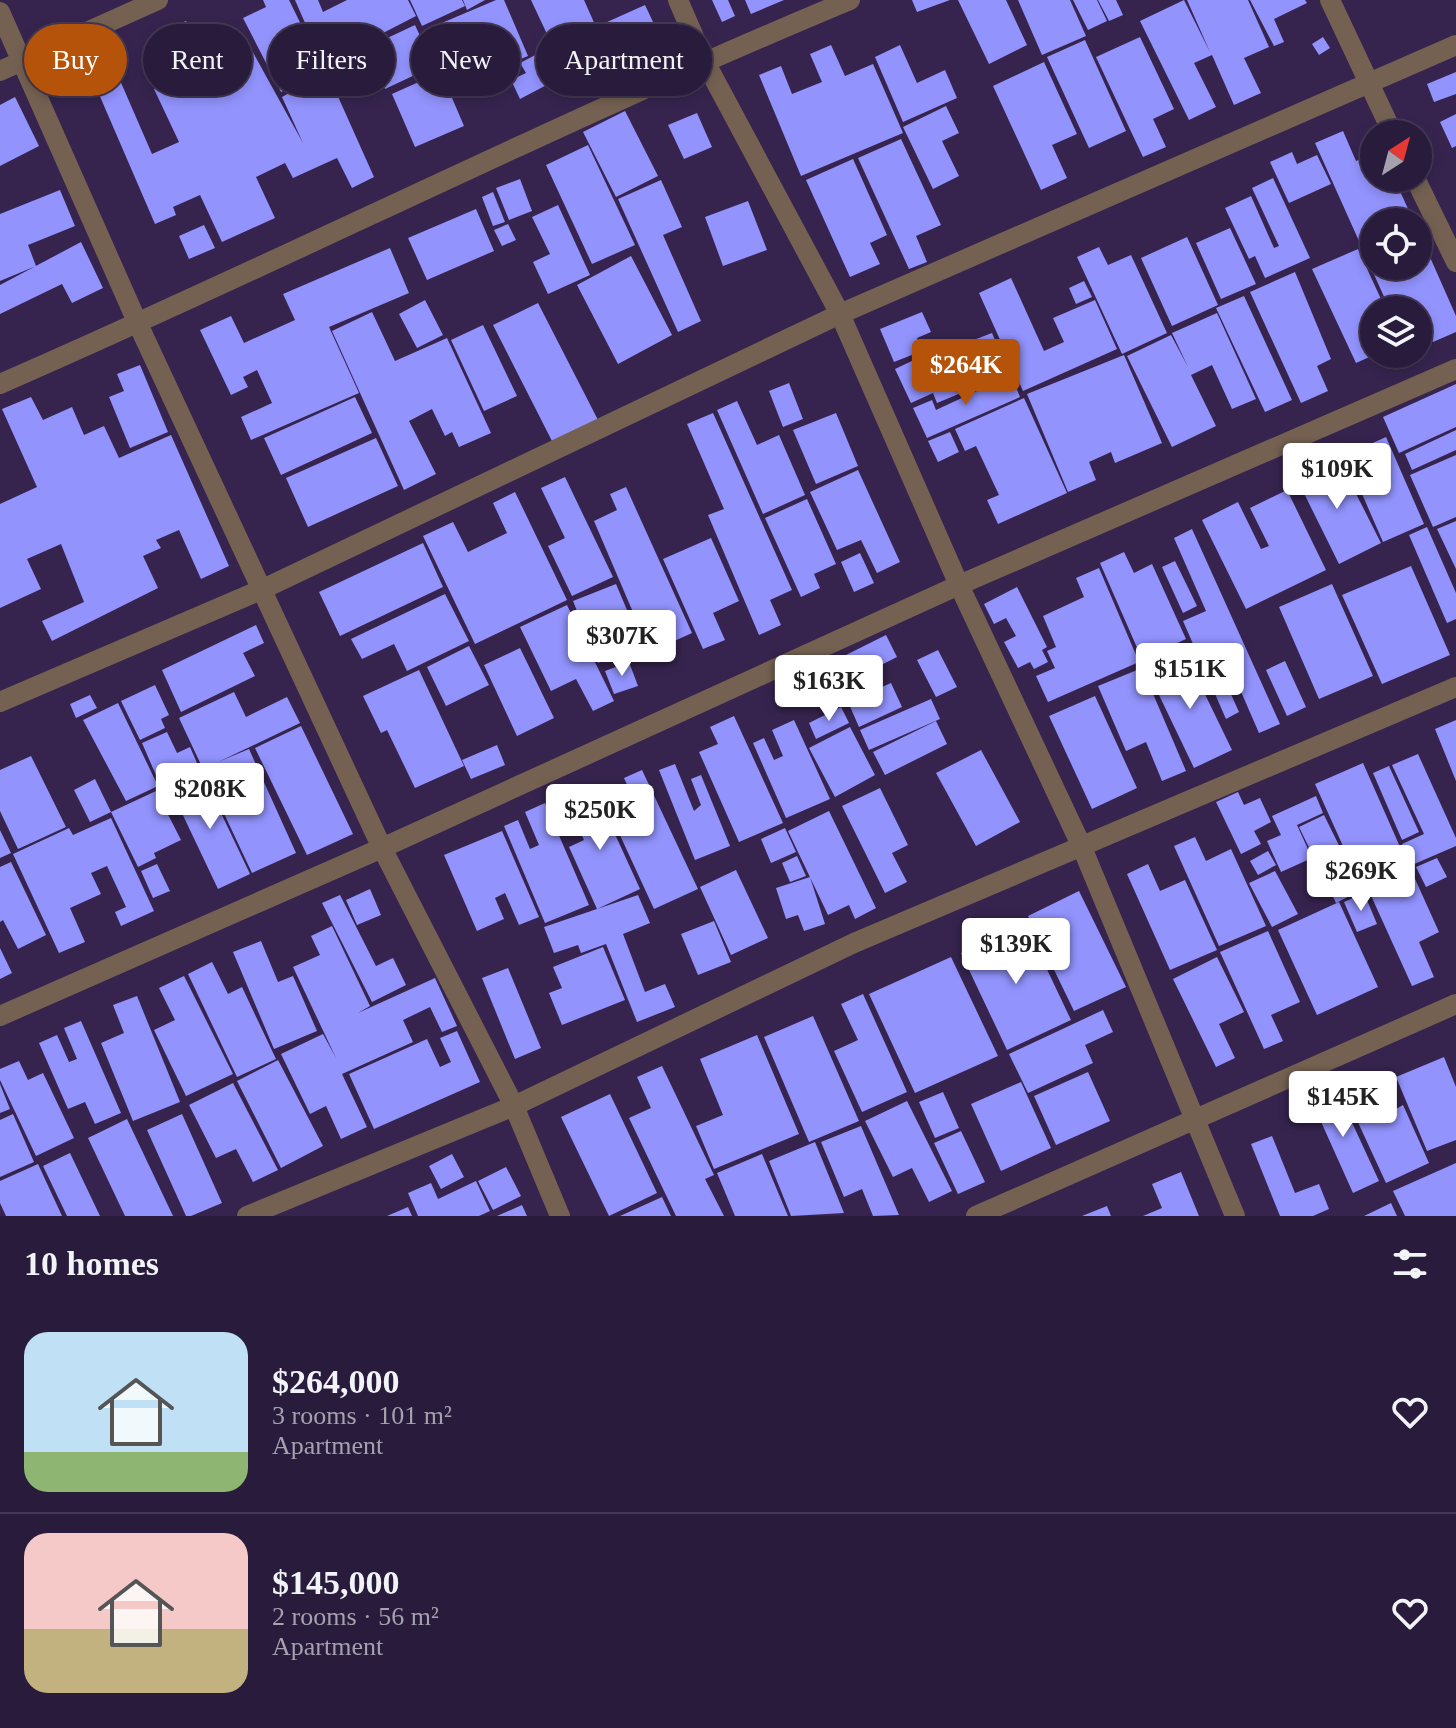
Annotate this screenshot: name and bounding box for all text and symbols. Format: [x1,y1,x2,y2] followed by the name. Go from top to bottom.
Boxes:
[24,24,127,96] chip: Buy
[143,24,252,96] chip: Rent
[268,24,395,96] chip: Filters
[411,24,520,96] chip: New
[536,24,712,96] chip: Apartment
[1360,120,1432,192] north arrow
[1360,120,1432,368] map controls
[1360,208,1432,280] button: locate
[1360,296,1432,368] button: layers
[910,339,1022,407] pin: $264K
[930,350,1002,379] text: $264K
[1281,443,1393,511] pin: $109K
[1301,454,1373,483] text: $109K
[566,610,678,678] pin: $307K
[586,621,658,650] text: $307K
[1134,643,1246,711] pin: $151K
[1154,654,1226,683] text: $151K
[773,655,885,723] pin: $163K
[793,666,865,695] text: $163K
[154,763,266,831] pin: $208K
[174,774,246,803] text: $208K
[544,784,656,852] pin: $250K
[564,795,636,824] text: $250K
[1305,845,1417,913] pin: $269K
[1325,856,1397,885] text: $269K
[960,918,1072,986] pin: $139K
[980,929,1052,958] text: $139K
[1287,1071,1399,1139] pin: $145K
[1307,1082,1379,1111] text: $145K
[1388,1242,1432,1286] icon: filters
[24,1245,159,1282] text: 10 homes
[272,1363,400,1400] text: $264,000
[88,1364,184,1460] icon: home
[1388,1390,1432,1434] icon: heart
[272,1401,452,1430] text: 3 rooms · 101 m²
[272,1431,383,1460] text: Apartment
[272,1564,400,1601] text: $145,000
[88,1565,184,1661] icon: home
[1388,1591,1432,1635] icon: heart
[272,1602,439,1631] text: 2 rooms · 56 m²
[272,1632,383,1661] text: Apartment

